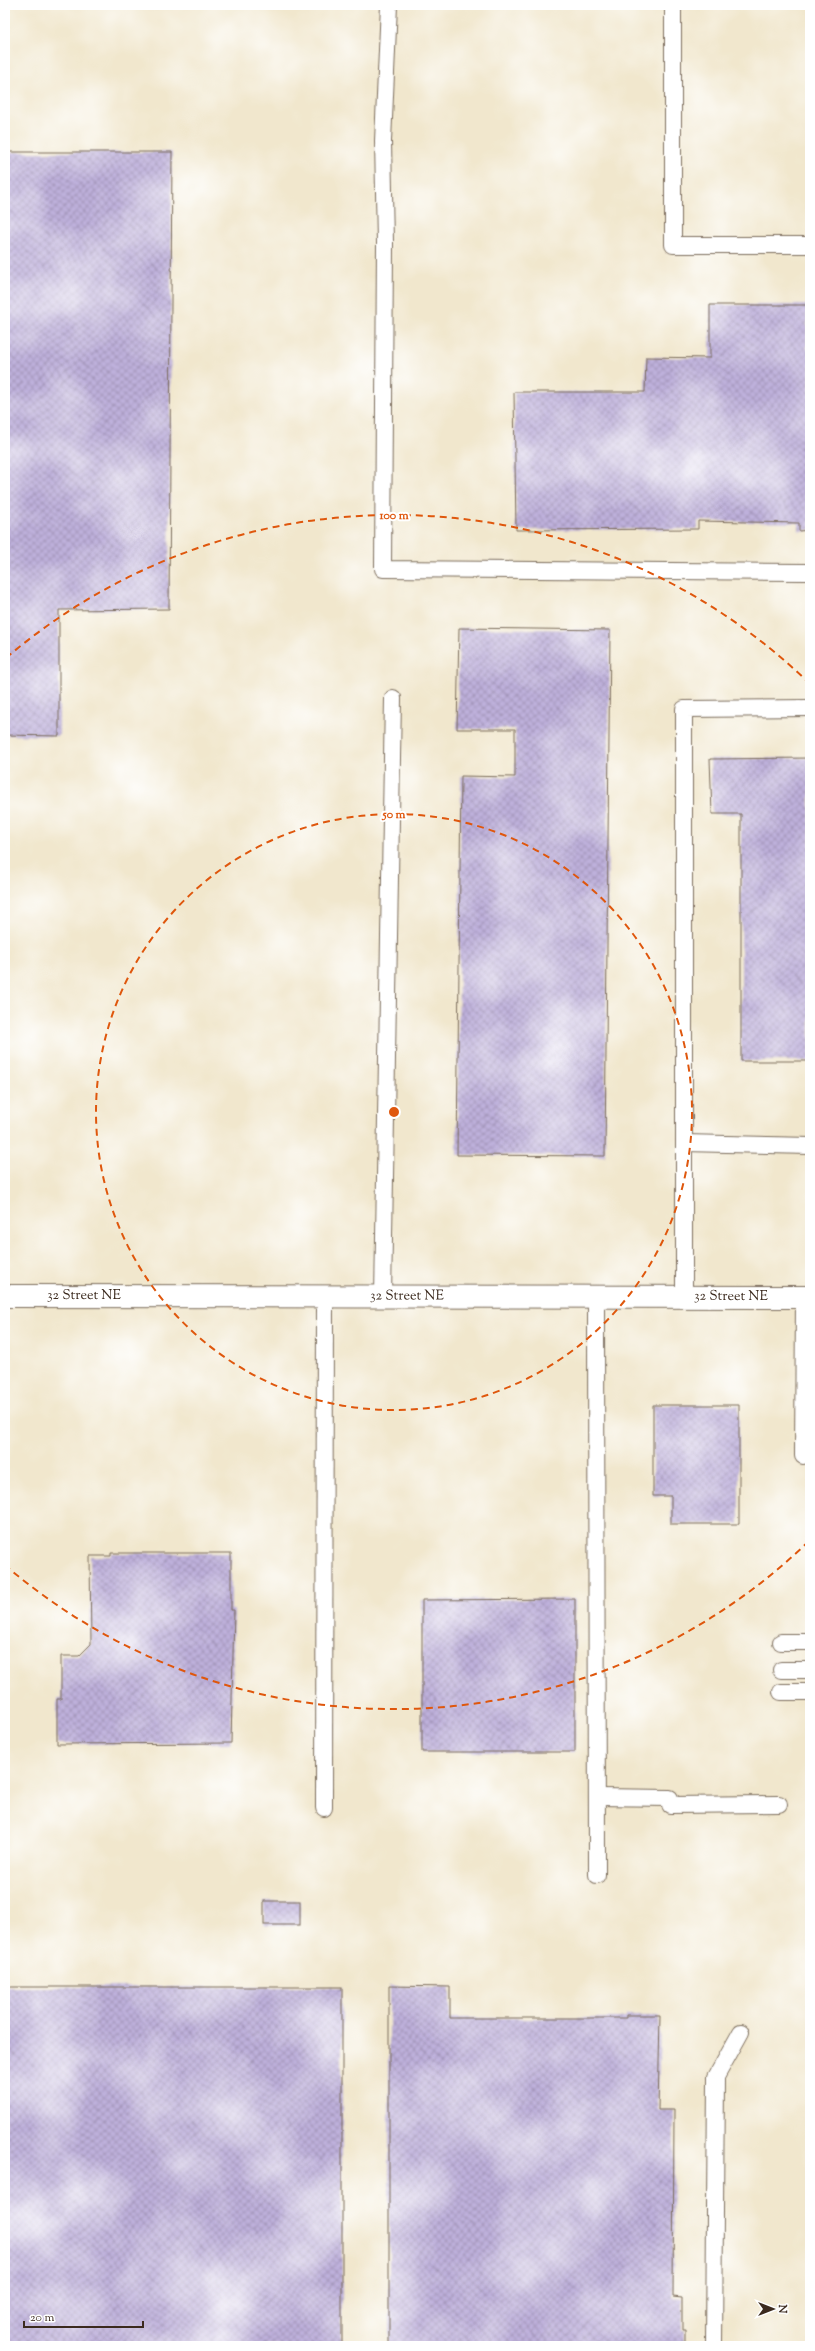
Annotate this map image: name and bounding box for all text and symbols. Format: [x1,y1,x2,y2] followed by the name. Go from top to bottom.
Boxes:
[378,507,409,525] text: 100 m
[382,806,406,824] text: 50 m
[387,1105,401,1119] centre of rings
[47,1286,122,1306] street label: 32 Street NE
[370,1286,445,1307] street label: 32 Street NE
[694,1287,769,1307] street label: 32 Street NE
[753,2289,793,2329] north arrow
[24,2303,143,2329] scale bar
[774,2304,790,2314] text: N
[30,2309,55,2327] text: 20 m

